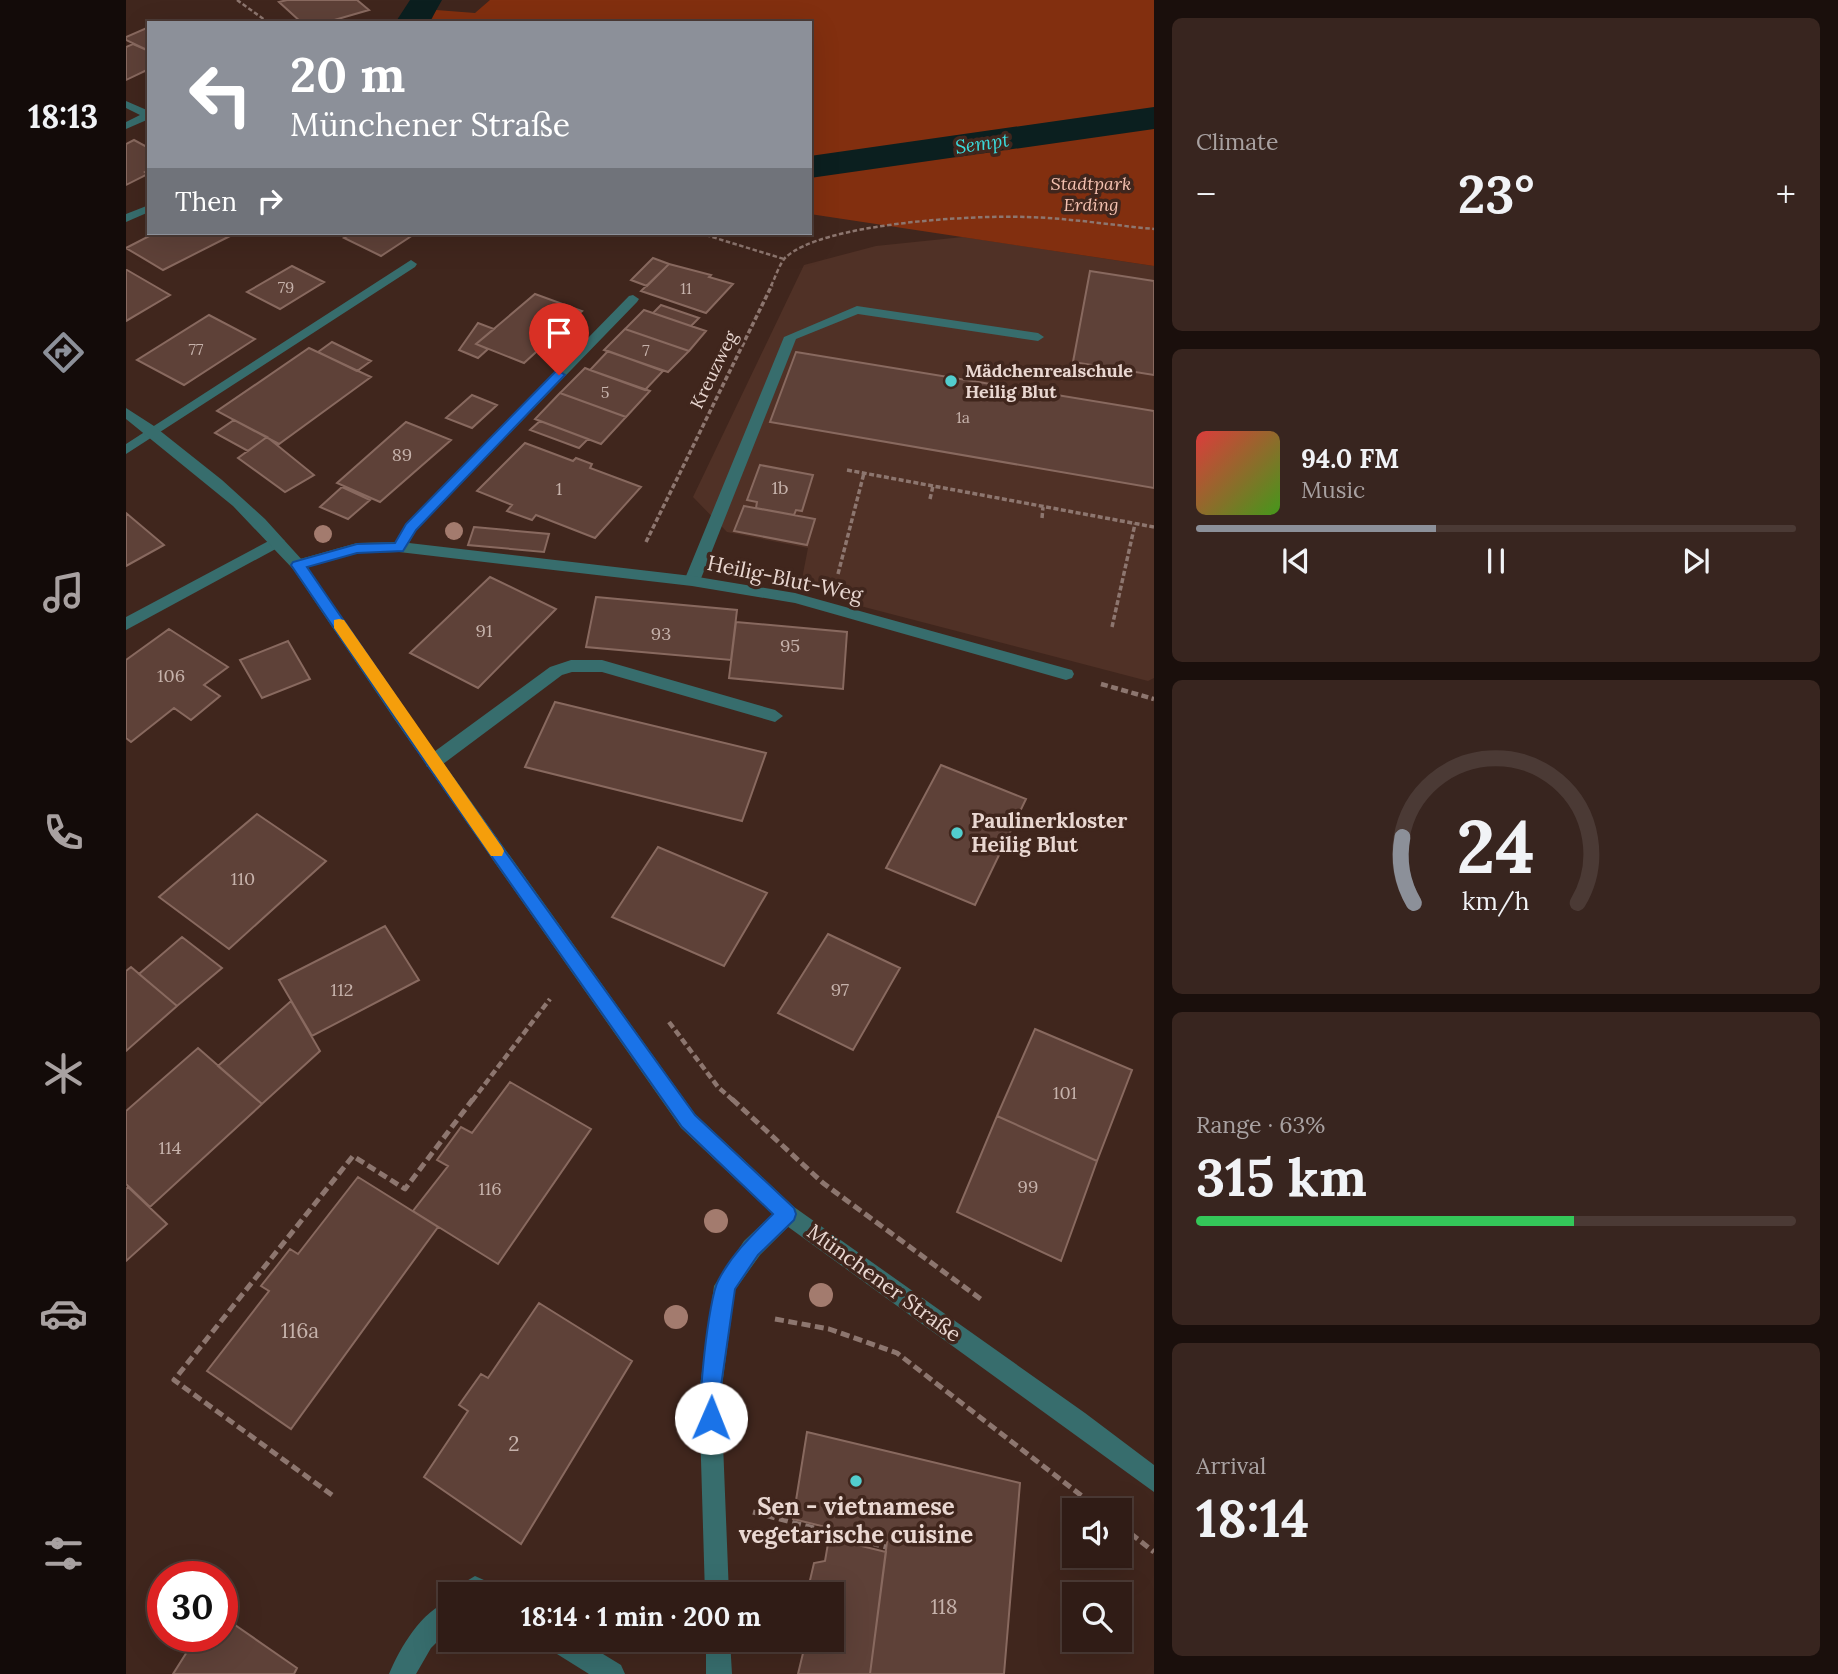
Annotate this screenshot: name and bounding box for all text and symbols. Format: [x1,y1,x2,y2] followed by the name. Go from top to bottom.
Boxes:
[290,43,405,105] text: 20 m
[175,49,266,140] icon: left
[28,96,98,137] text: 18:13
[290,104,570,145] text: Münchener Straße
[953,127,1011,159] water label: Sempt
[1196,127,1278,156] text: Climate
[1458,161,1534,227] text: 23°
[1196,170,1216,218] text: −
[1776,170,1796,218] text: +
[1051,172,1131,216] park label: Stadtpark Erding
[251,182,289,220] icon: right
[175,185,237,218] text: Then
[278,277,294,297] house number: 79
[680,278,692,298] house number: 11
[529,303,589,375] pin
[540,314,578,352] icon: arrive
[685,326,743,412] street label: Kreuzweg
[39,328,88,377] icon: directions
[189,339,204,359] house number: 77
[642,340,650,360] house number: 7
[965,359,1133,403] place label: Mädchenrealschule Heilig Blut
[943,373,959,389] marker: Mädchenrealschule Heilig Blut
[601,382,609,402] house number: 5
[956,407,970,427] house number: 1a
[1301,442,1399,475] text: 94.0 FM
[392,443,412,466] house number: 89
[1301,475,1365,504] text: Music
[771,476,789,499] house number: 1b
[556,477,562,500] house number: 1
[1277,542,1315,580] icon: previous
[1477,542,1515,580] icon: pause
[1677,542,1715,580] icon: next
[705,549,866,608] street label: Heilig-Blut-Weg
[39,568,88,617] icon: music
[476,619,492,642] house number: 91
[651,622,671,645] house number: 93
[780,634,800,657] house number: 95
[157,664,185,687] house number: 106
[1457,800,1535,893] text: 24
[971,807,1127,858] place label: Paulinerkloster Heilig Blut
[39,808,88,857] icon: phone
[949,825,965,841] marker: Paulinerkloster Heilig Blut
[231,867,255,890] house number: 110
[1462,885,1530,917] text: km/h
[331,978,353,1001] house number: 112
[831,978,849,1001] house number: 97
[39,1049,88,1098] icon: climate
[1053,1081,1077,1104] house number: 101
[1196,1110,1325,1139] text: Range · 63%
[159,1136,182,1159] house number: 114
[1196,1144,1367,1210] text: 315 km
[1018,1175,1038,1198] house number: 99
[478,1177,502,1200] house number: 116
[802,1218,967,1348] street label: Münchener Straße
[39,1289,88,1338] icon: car
[281,1317,319,1344] house number: 116a
[674,1381,748,1455] position arrow
[508,1430,520,1457] house number: 2
[1196,1451,1266,1480] text: Arrival
[848,1473,864,1489] marker: Sen - vietnamese vegetarische cuisine
[1196,1485,1309,1551] text: 18:14
[739,1491,973,1550] place label: Sen - vietnamese vegetarische cuisine
[1062,1498,1132,1652] map controls
[1062,1498,1132,1568] button: sound
[39,1529,88,1578] icon: filters
[147,1561,238,1652] speed limit sign: 30
[1062,1582,1132,1652] button: search
[930,1593,958,1620] house number: 118
[521,1600,761,1633] text: 18:14 · 1 min · 200 m

